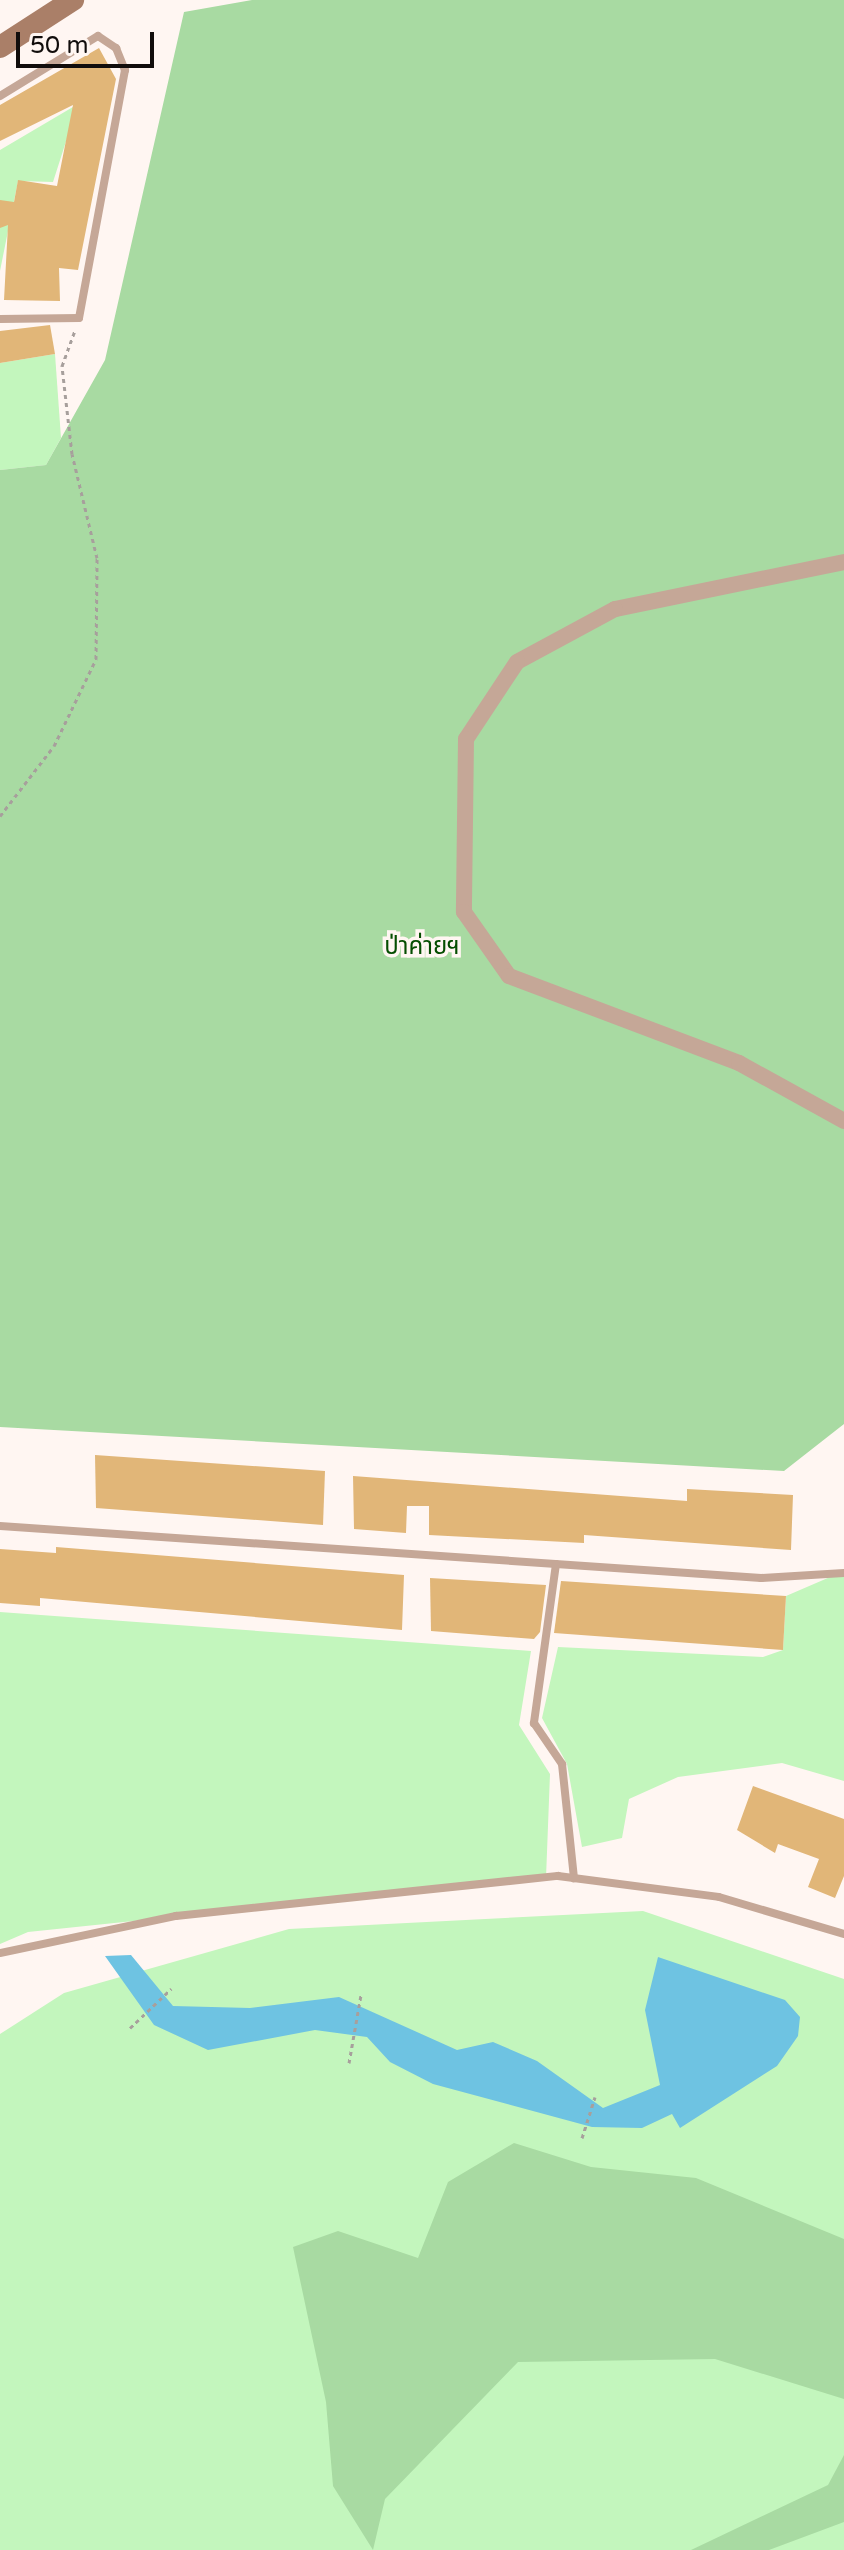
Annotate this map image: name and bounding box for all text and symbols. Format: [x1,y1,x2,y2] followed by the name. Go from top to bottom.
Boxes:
[20,16,158,66] scale bar
[30,31,88,60] text: 50 m
[384,933,460,961] park label: ป่าค่ายฯ

